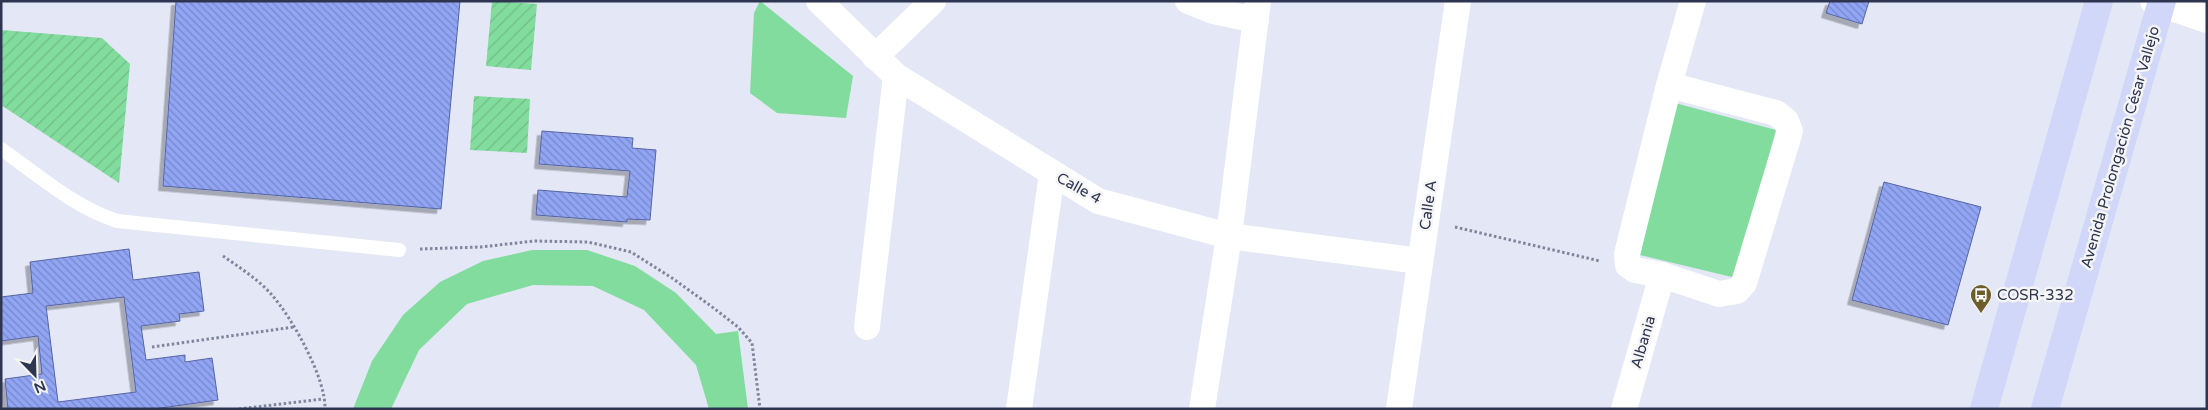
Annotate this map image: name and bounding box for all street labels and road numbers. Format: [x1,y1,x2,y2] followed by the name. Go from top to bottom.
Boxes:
[2077,24,2163,270] street label: Avenida Prolongación César Vallejo
[1054,168,1104,208] street label: Calle 4
[1416,179,1440,231] street label: Calle A
[1627,314,1659,370] street label: Albania

